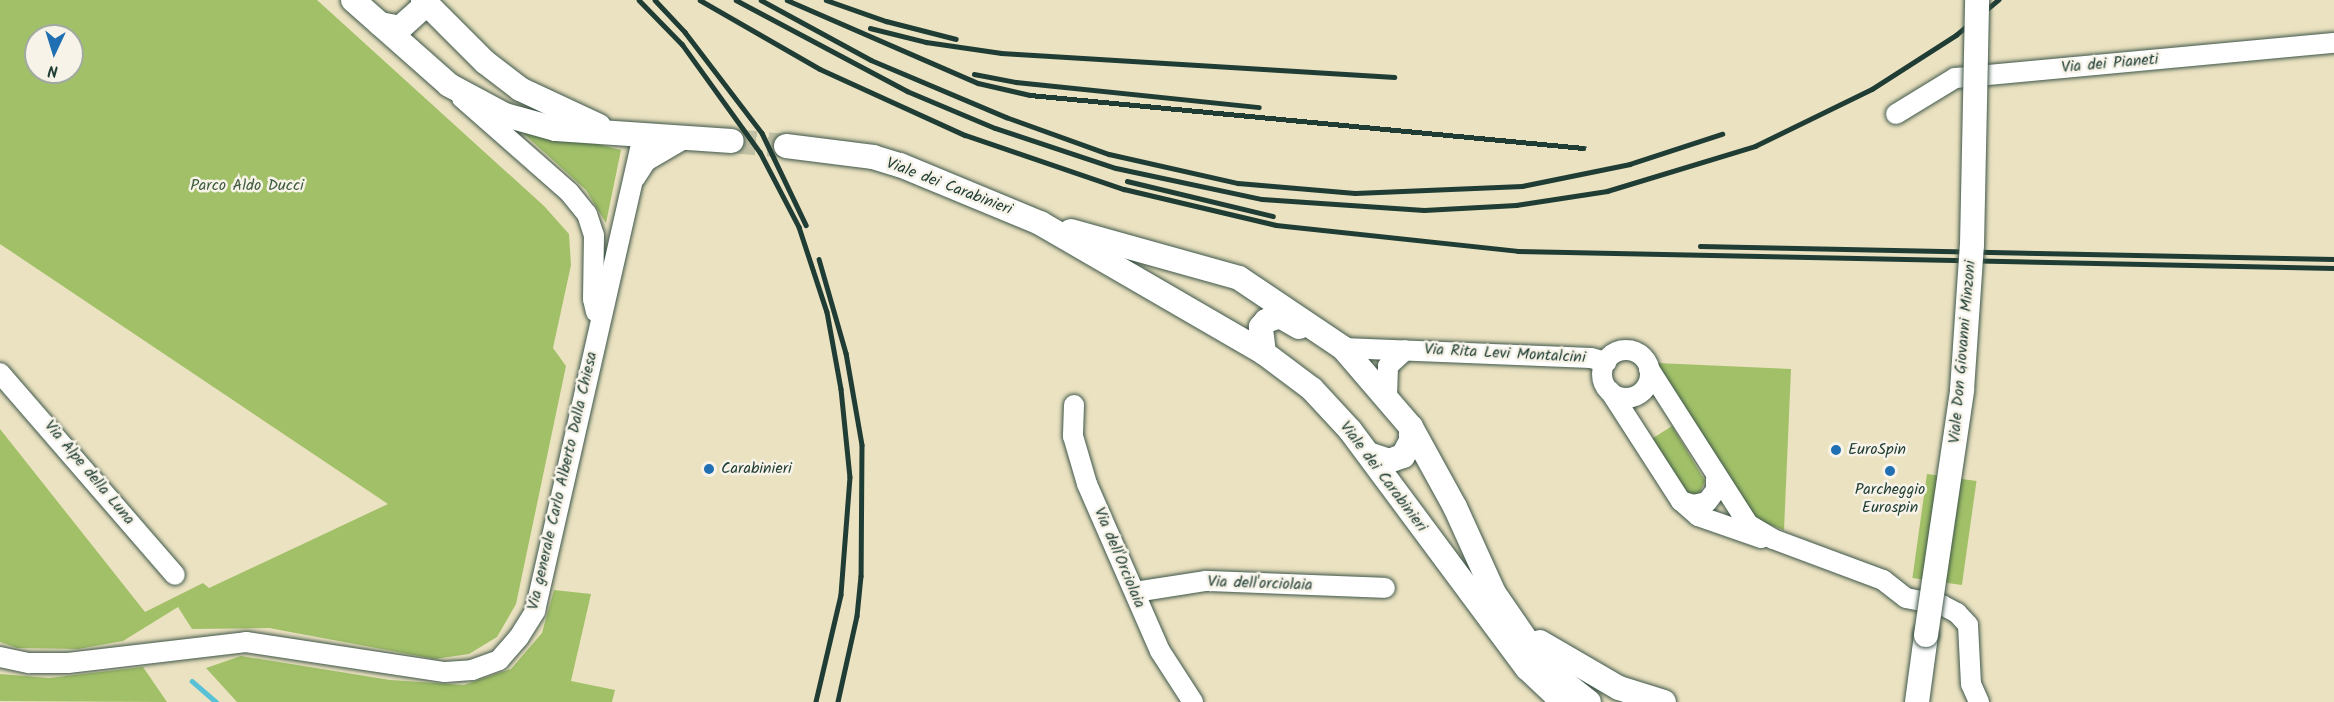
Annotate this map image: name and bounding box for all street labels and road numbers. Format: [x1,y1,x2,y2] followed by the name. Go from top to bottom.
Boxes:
[2061,50,2159,78] street label: Via dei Pianeti
[883,154,1015,220] street label: Viale dei Carabinieri
[1945,260,1981,444] street label: Viale Don Giovanni Minzoni
[1424,340,1586,368] street label: Via Rita Levi Montalcini
[524,350,602,612] street label: Via generale Carlo Alberto Dalla Chiesa
[40,417,138,529] street label: Via Alpe della Luna
[1335,418,1431,536] street label: Viale dei Carabinieri
[1089,505,1149,611] street label: Via dell'Orciolaia
[1207,573,1313,595] street label: Via dell'orciolaia

